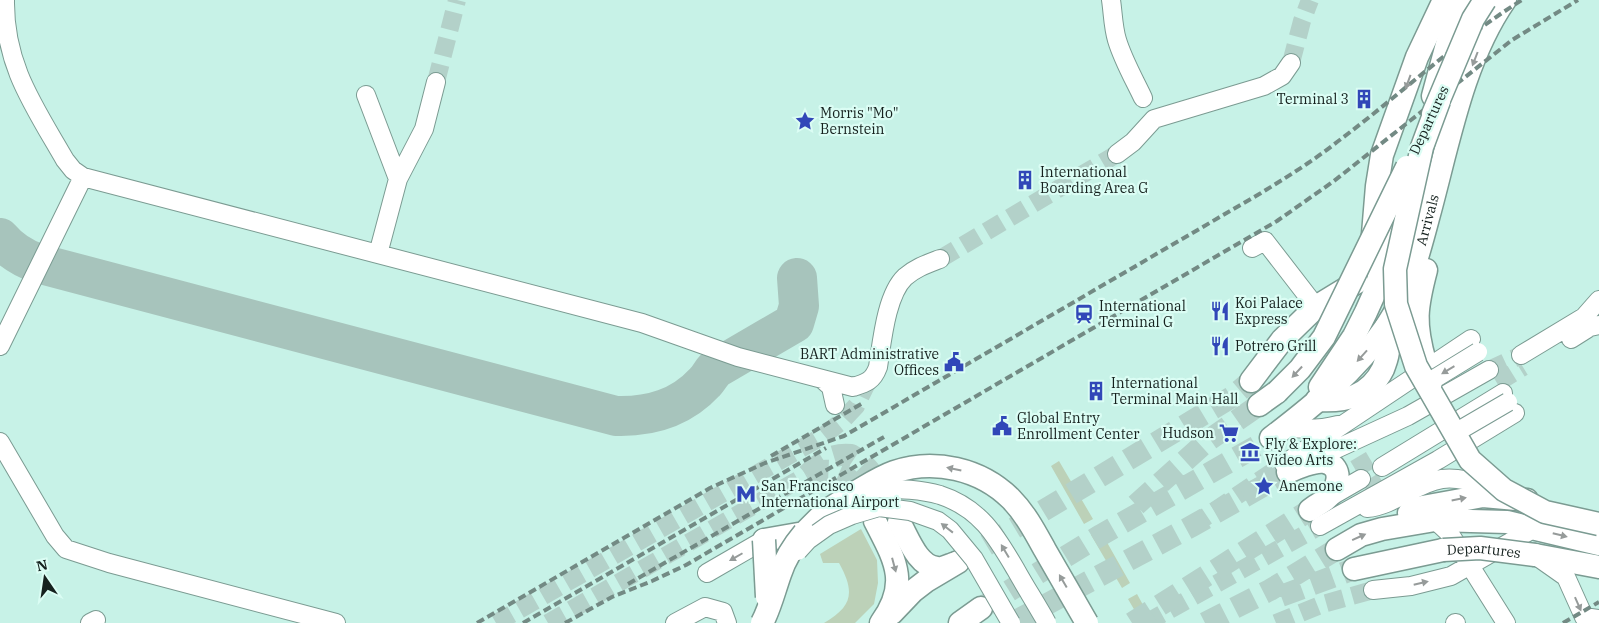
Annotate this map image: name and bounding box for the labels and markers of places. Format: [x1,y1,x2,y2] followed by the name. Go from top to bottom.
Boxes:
[1353,88,1375,110] building icon: Terminal 3
[1277,90,1349,108] place label: Terminal 3
[820,104,898,138] place label: Morris "Mo" Bernstein
[794,110,816,132] place icon: Morris "Mo" Bernstein
[1040,163,1148,197] place label: International Boarding Area G
[1014,169,1036,191] building icon: International Boarding Area G
[1235,294,1303,328] place label: Koi Palace Express
[1099,297,1186,331] place label: International Terminal G
[1209,300,1231,322] restaurant icon: Koi Palace Express
[1073,303,1095,325] station icon: International Terminal G
[1209,335,1231,357] restaurant icon: Potrero Grill
[1235,337,1316,355] place label: Potrero Grill
[800,345,939,379] place label: BART Administrative Offices
[943,351,965,373] public building icon: BART Administrative Offices
[1111,374,1239,408] place label: International Terminal Main Hall
[1085,380,1107,402] building icon: International Terminal Main Hall
[1017,409,1140,443] place label: Global Entry Enrollment Center
[991,415,1013,437] public building icon: Global Entry Enrollment Center
[1218,422,1240,444] supermarket icon: Hudson
[1162,424,1214,442] place label: Hudson
[1265,435,1357,469] place label: Fly & Explore: Video Arts
[1239,441,1261,463] museum icon: Fly & Explore: Video Arts
[1253,475,1275,497] place icon: Anemone
[761,477,899,511] place label: San Francisco International Airport
[1279,477,1343,495] place label: Anemone
[735,483,757,505] metro station icon: San Francisco International Airport

